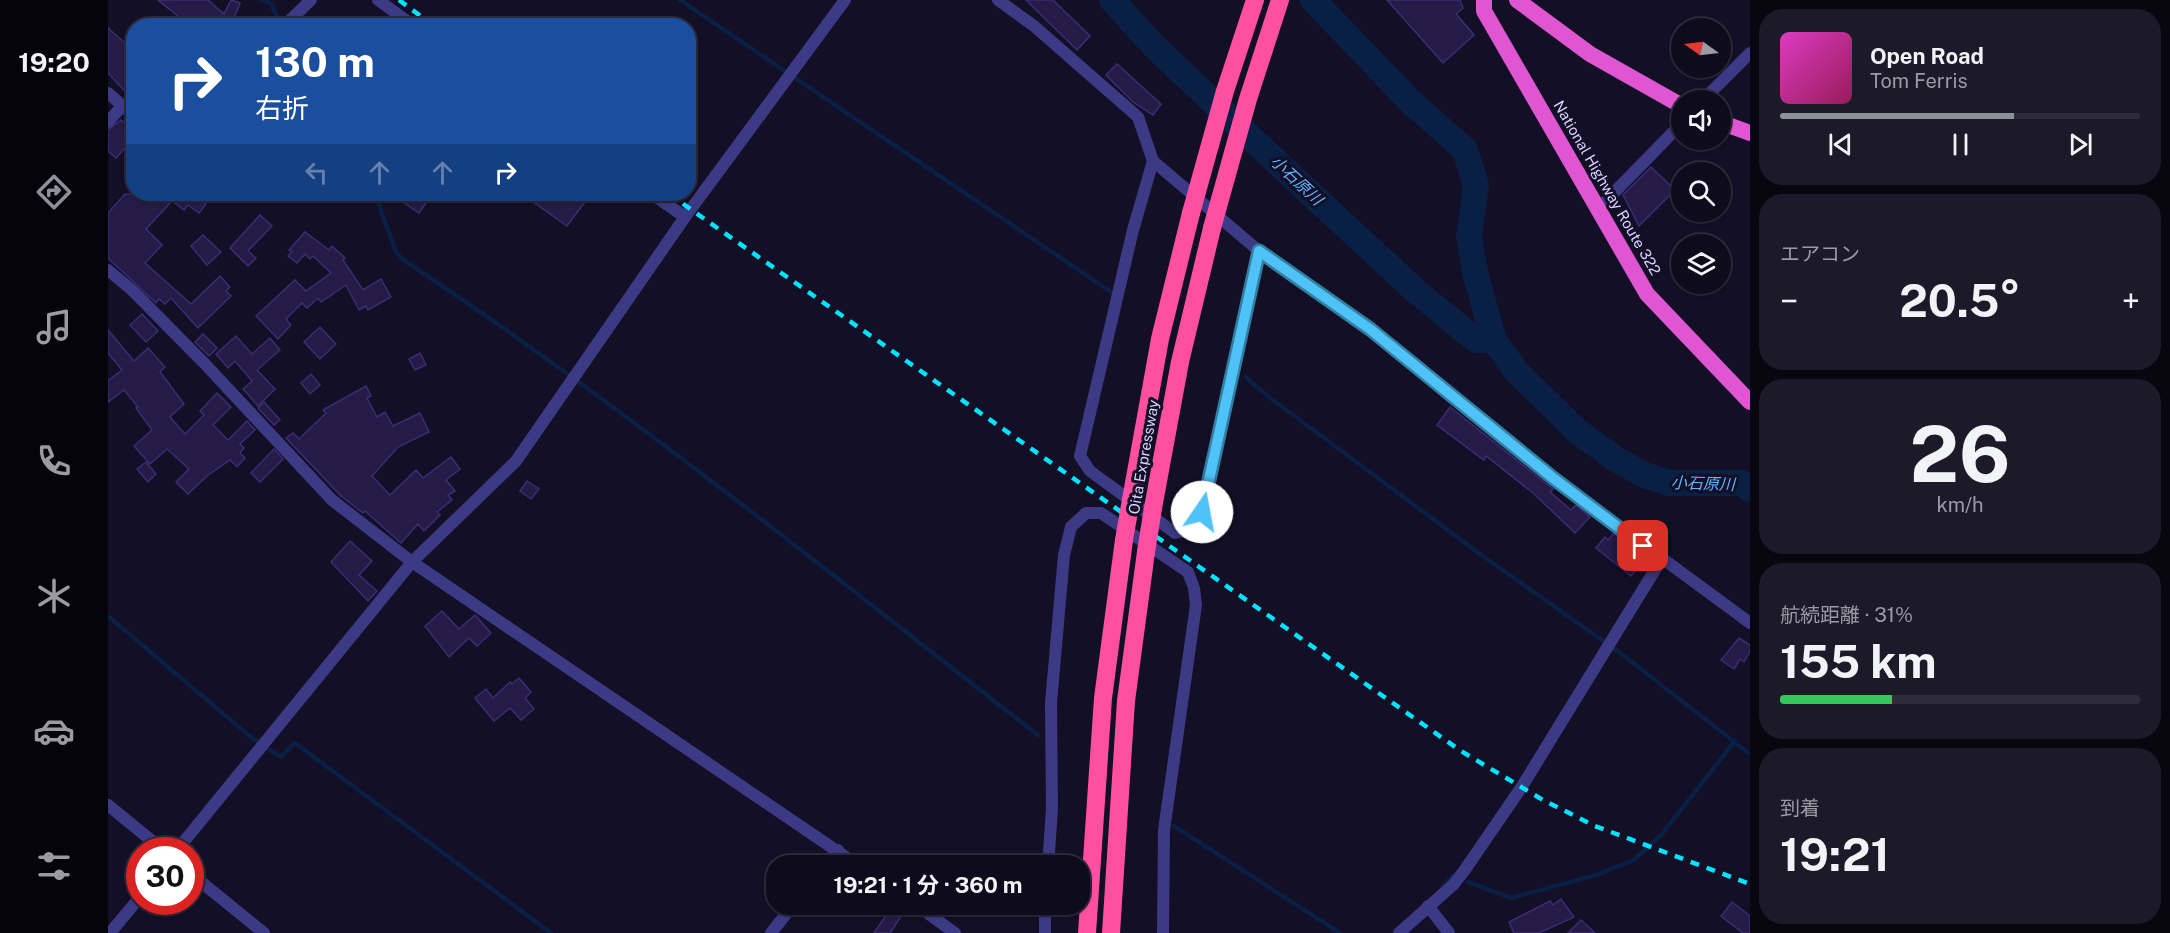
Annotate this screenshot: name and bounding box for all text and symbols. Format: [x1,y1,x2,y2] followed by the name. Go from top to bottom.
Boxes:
[1671,18,1731,78] north arrow
[1671,18,1731,294] map controls
[255,37,375,86] text: 130 m
[156,42,234,120] icon: right
[1870,43,1984,69] text: Open Road
[18,46,90,78] text: 19:20
[1870,69,1968,93] text: Tom Ferris
[1671,90,1731,150] button: sound
[255,92,309,124] text: 右折
[1550,98,1664,278] street label: National Highway Route 322
[1824,128,1857,161] icon: previous
[1944,128,1977,161] icon: pause
[2064,128,2097,161] icon: next
[1267,152,1328,210] water label: 小石原川
[300,156,333,189] icon: left
[363,156,396,189] icon: ahead
[426,156,459,189] icon: ahead
[489,156,522,189] icon: right
[1671,162,1731,222] button: search
[33,171,75,213] icon: directions
[1671,234,1731,294] button: layers
[1780,242,1860,266] text: エアコン
[1899,274,2021,327] text: 20.5°
[1780,282,1798,320] text: −
[2122,282,2140,320] text: +
[33,306,75,348] icon: music
[1125,398,1162,515] street label: Oita Expressway
[1909,408,2011,500] text: 26
[33,440,75,482] icon: phone
[1671,473,1737,494] water label: 小石原川
[1170,480,1234,544] position arrow
[1936,493,1984,517] text: km/h
[1617,520,1668,571] pin
[1626,529,1659,562] icon: arrive
[33,575,75,617] icon: climate
[1780,603,1913,627] text: 航続距離 · 31%
[1780,635,1937,688] text: 155 km
[33,710,75,752] icon: car
[1780,796,1820,820] text: 到着
[1780,828,1890,881] text: 19:21
[126,837,204,915] speed limit sign: 30
[33,845,75,887] icon: filters
[833,872,1023,898] text: 19:21 · 1 分 · 360 m

